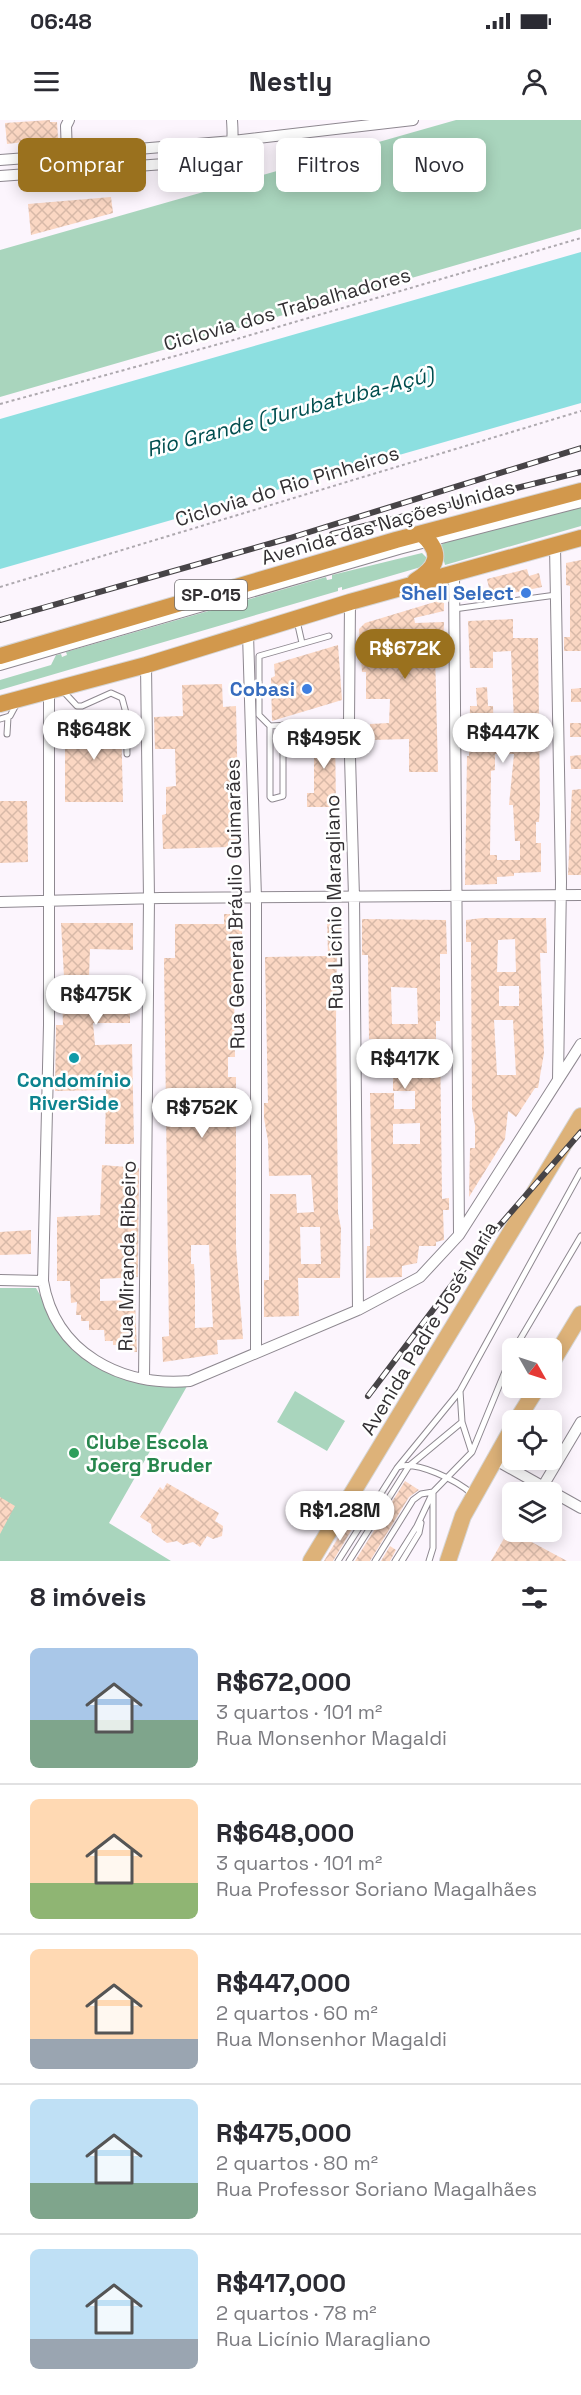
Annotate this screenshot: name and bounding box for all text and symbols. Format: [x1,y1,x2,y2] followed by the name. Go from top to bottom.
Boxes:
[30,7,92,35] text: 06:48
[249,64,332,99] text: Nestly
[30,65,63,98] icon: menu
[518,65,551,98] icon: person
[18,138,146,192] chip: Comprar
[158,138,264,192] chip: Alugar
[276,138,381,192] chip: Filtros
[393,138,486,192] chip: Novo
[160,261,414,357] street label: Ciclovia dos Trabalhadores
[143,360,438,463] water label: Rio Grande (Jurubatuba-Açú)
[172,440,402,532] street label: Ciclovia do Rio Pinheiros
[258,473,518,571] street label: Avenida das Nações Unidas
[175,580,247,610] road number: SP-015
[401,580,514,606] place label: Shell Select
[519,586,533,600] marker: Shell Select
[356,629,454,680] pin: R$672K
[369,635,441,661] text: R$672K
[230,676,295,702] place label: Cobasi
[300,682,314,696] marker: Cobasi
[45,710,143,761] pin: R$648K
[454,713,552,764] pin: R$447K
[57,716,131,742] text: R$648K
[275,719,373,770] pin: R$495K
[467,719,539,745] text: R$447K
[287,725,361,751] text: R$495K
[219,759,251,1049] street label: Rua General Bráulio Guimarães
[319,794,349,1010] street label: Rua Licínio Maragliano
[47,975,145,1026] pin: R$475K
[60,981,132,1007] text: R$475K
[356,1039,454,1090] pin: R$417K
[370,1045,440,1071] text: R$417K
[67,1051,81,1065] marker: Condomínio RiverSide
[17,1067,131,1116] place label: Condomínio RiverSide
[153,1088,251,1139] pin: R$752K
[166,1094,238,1120] text: R$752K
[112,1160,142,1352] street label: Rua Miranda Ribeiro
[355,1216,503,1440] street label: Avenida Padre José Maria
[502,1338,562,1398] north arrow
[502,1338,562,1542] map controls
[502,1410,562,1470] button: locate
[86,1429,212,1478] place label: Clube Escola Joerg Bruder
[67,1446,81,1460] marker: Clube Escola Joerg Bruder
[502,1482,562,1542] button: layers
[285,1491,395,1542] pin: R$1.28M
[299,1497,381,1523] text: R$1.28M
[30,1580,146,1614] text: 8 imóveis
[518,1581,551,1614] icon: filters
[216,1665,351,1699] text: R$672,000
[78,1672,150,1744] icon: home
[216,1699,382,1725] text: 3 quartos · 101 m²
[216,1725,447,1751] text: Rua Monsenhor Magaldi
[216,1816,354,1850] text: R$648,000
[78,1823,150,1895] icon: home
[216,1850,382,1876] text: 3 quartos · 101 m²
[216,1876,537,1902] text: Rua Professor Soriano Magalhães
[216,1966,351,2000] text: R$447,000
[78,1973,150,2045] icon: home
[216,2000,378,2026] text: 2 quartos · 60 m²
[216,2026,447,2052] text: Rua Monsenhor Magaldi
[216,2116,352,2150] text: R$475,000
[78,2123,150,2195] icon: home
[216,2150,378,2176] text: 2 quartos · 80 m²
[216,2176,537,2202] text: Rua Professor Soriano Magalhães
[216,2266,346,2300] text: R$417,000
[78,2273,150,2345] icon: home
[216,2300,376,2326] text: 2 quartos · 78 m²
[216,2326,431,2352] text: Rua Licínio Maragliano

